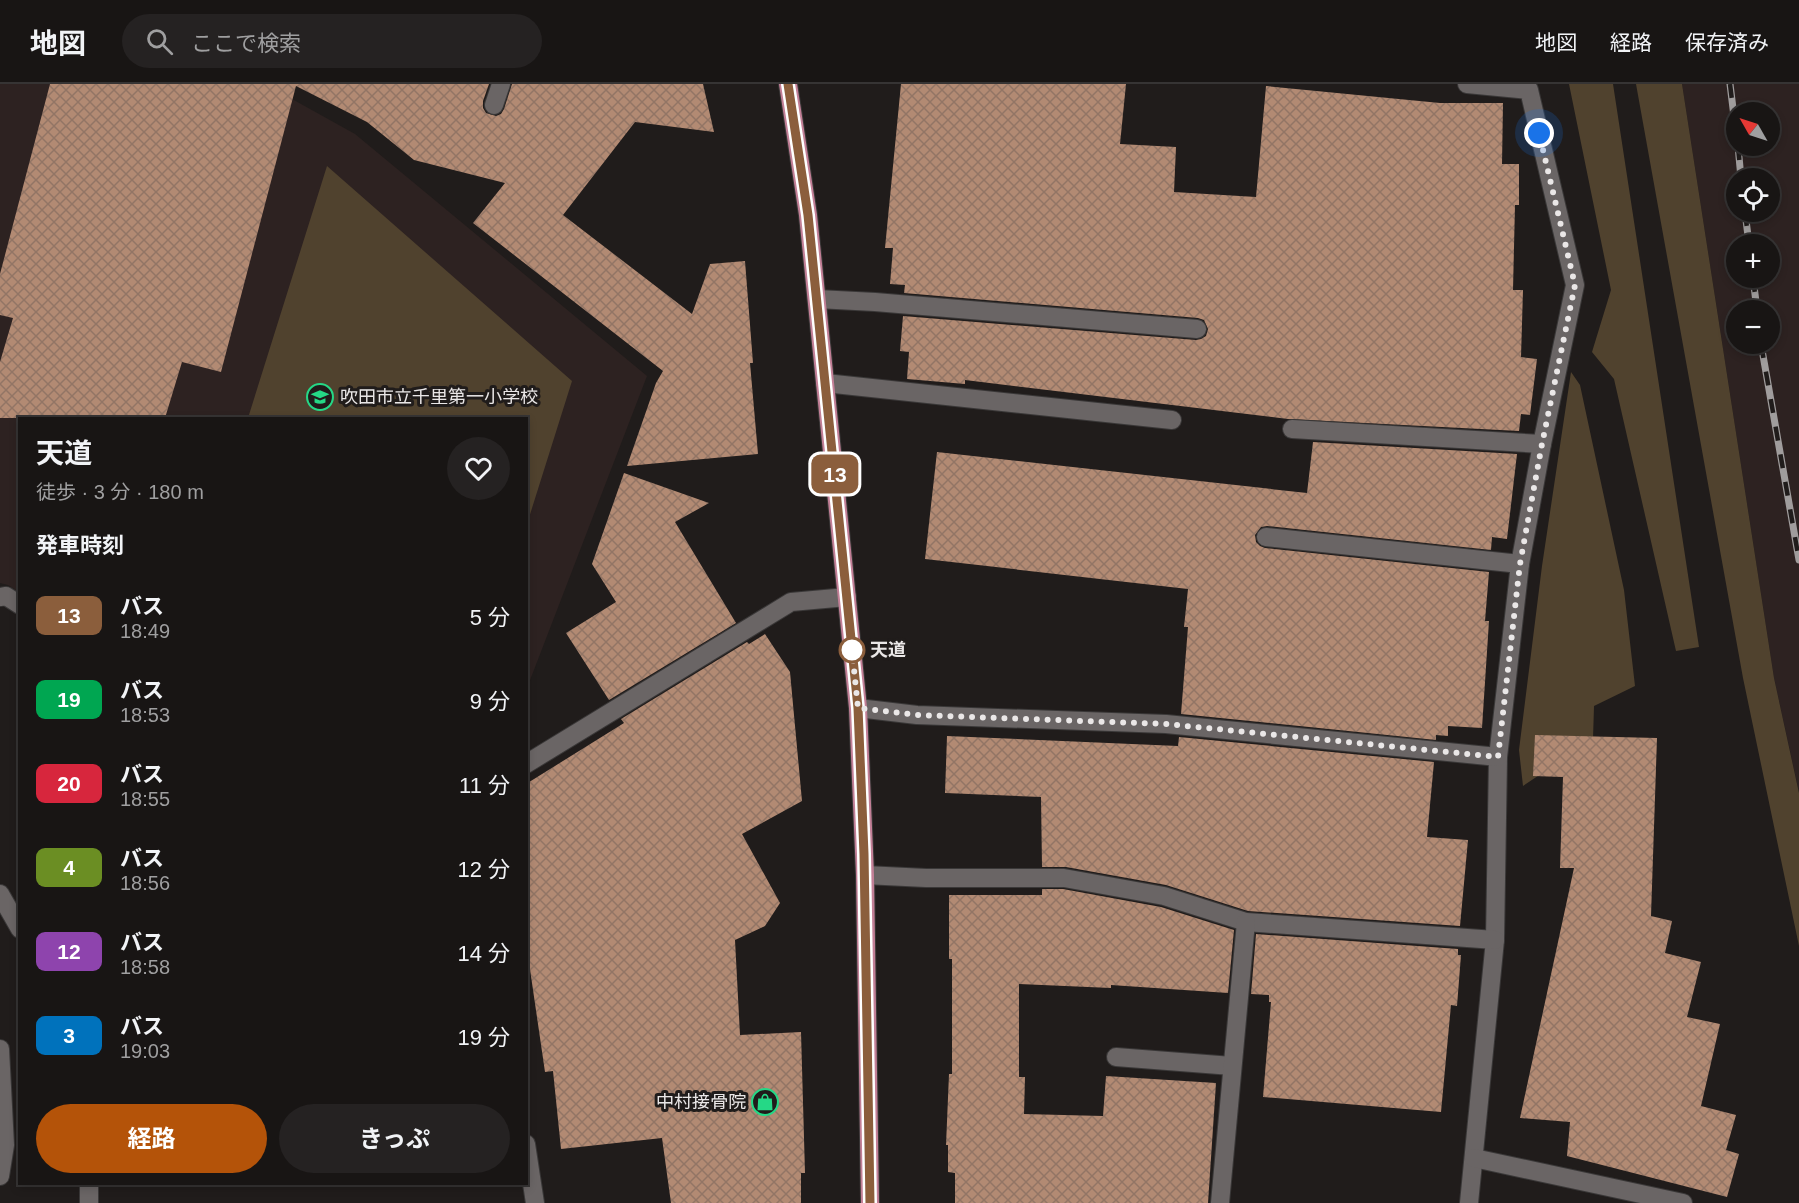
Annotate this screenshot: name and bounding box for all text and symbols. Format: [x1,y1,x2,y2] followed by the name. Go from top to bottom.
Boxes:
[122,14,542,68] search box
[143,25,176,58] icon: search
[30,28,86,59] text: 地図
[191,31,301,56] text: ここで検索
[1535,31,1577,54] text: 地図
[1610,31,1652,54] text: 経路
[1685,31,1769,54] text: 保存済み
[1726,102,1780,156] north arrow
[1726,102,1780,354] map controls
[1524,118,1554,148] your location
[1726,168,1780,222] button: locate
[1726,234,1780,288] button: +
[1726,300,1780,354] button: −
[305,382,335,412] school or university icon: 吹田市立千里第一小学校
[340,387,538,407] place label: 吹田市立千里第一小学校
[447,437,510,500] button: heart
[36,438,92,469] text: 天道
[808,454,862,494] line badge: 13
[823,463,847,486] text: 13
[36,481,204,503] text: 徒歩 · 3 分 · 180 m
[36,533,124,558] text: 発車時刻
[120,594,164,619] text: バス
[57,604,81,627] text: 13
[470,605,510,630] text: 5 分
[120,620,170,642] text: 18:49
[839,637,865,663] marker: 天道
[870,640,906,660] place label: 天道
[120,678,164,703] text: バス
[57,688,81,711] text: 19
[470,689,510,714] text: 9 分
[120,704,170,726] text: 18:53
[120,762,164,787] text: バス
[57,772,81,795] text: 20
[459,773,510,798] text: 11 分
[120,788,170,810] text: 18:55
[120,846,164,871] text: バス
[63,856,75,879] text: 4
[457,857,510,882] text: 12 分
[120,872,170,894] text: 18:56
[120,930,164,955] text: バス
[57,940,81,963] text: 12
[457,941,510,966] text: 14 分
[120,956,170,978] text: 18:58
[120,1014,164,1039] text: バス
[63,1024,75,1047] text: 3
[457,1025,510,1050] text: 19 分
[120,1040,170,1062] text: 19:03
[750,1087,780,1117] shop icon: 中村接骨院
[656,1092,746,1112] place label: 中村接骨院
[36,1104,267,1173] button: 経路
[279,1104,510,1173] button: きっぷ

